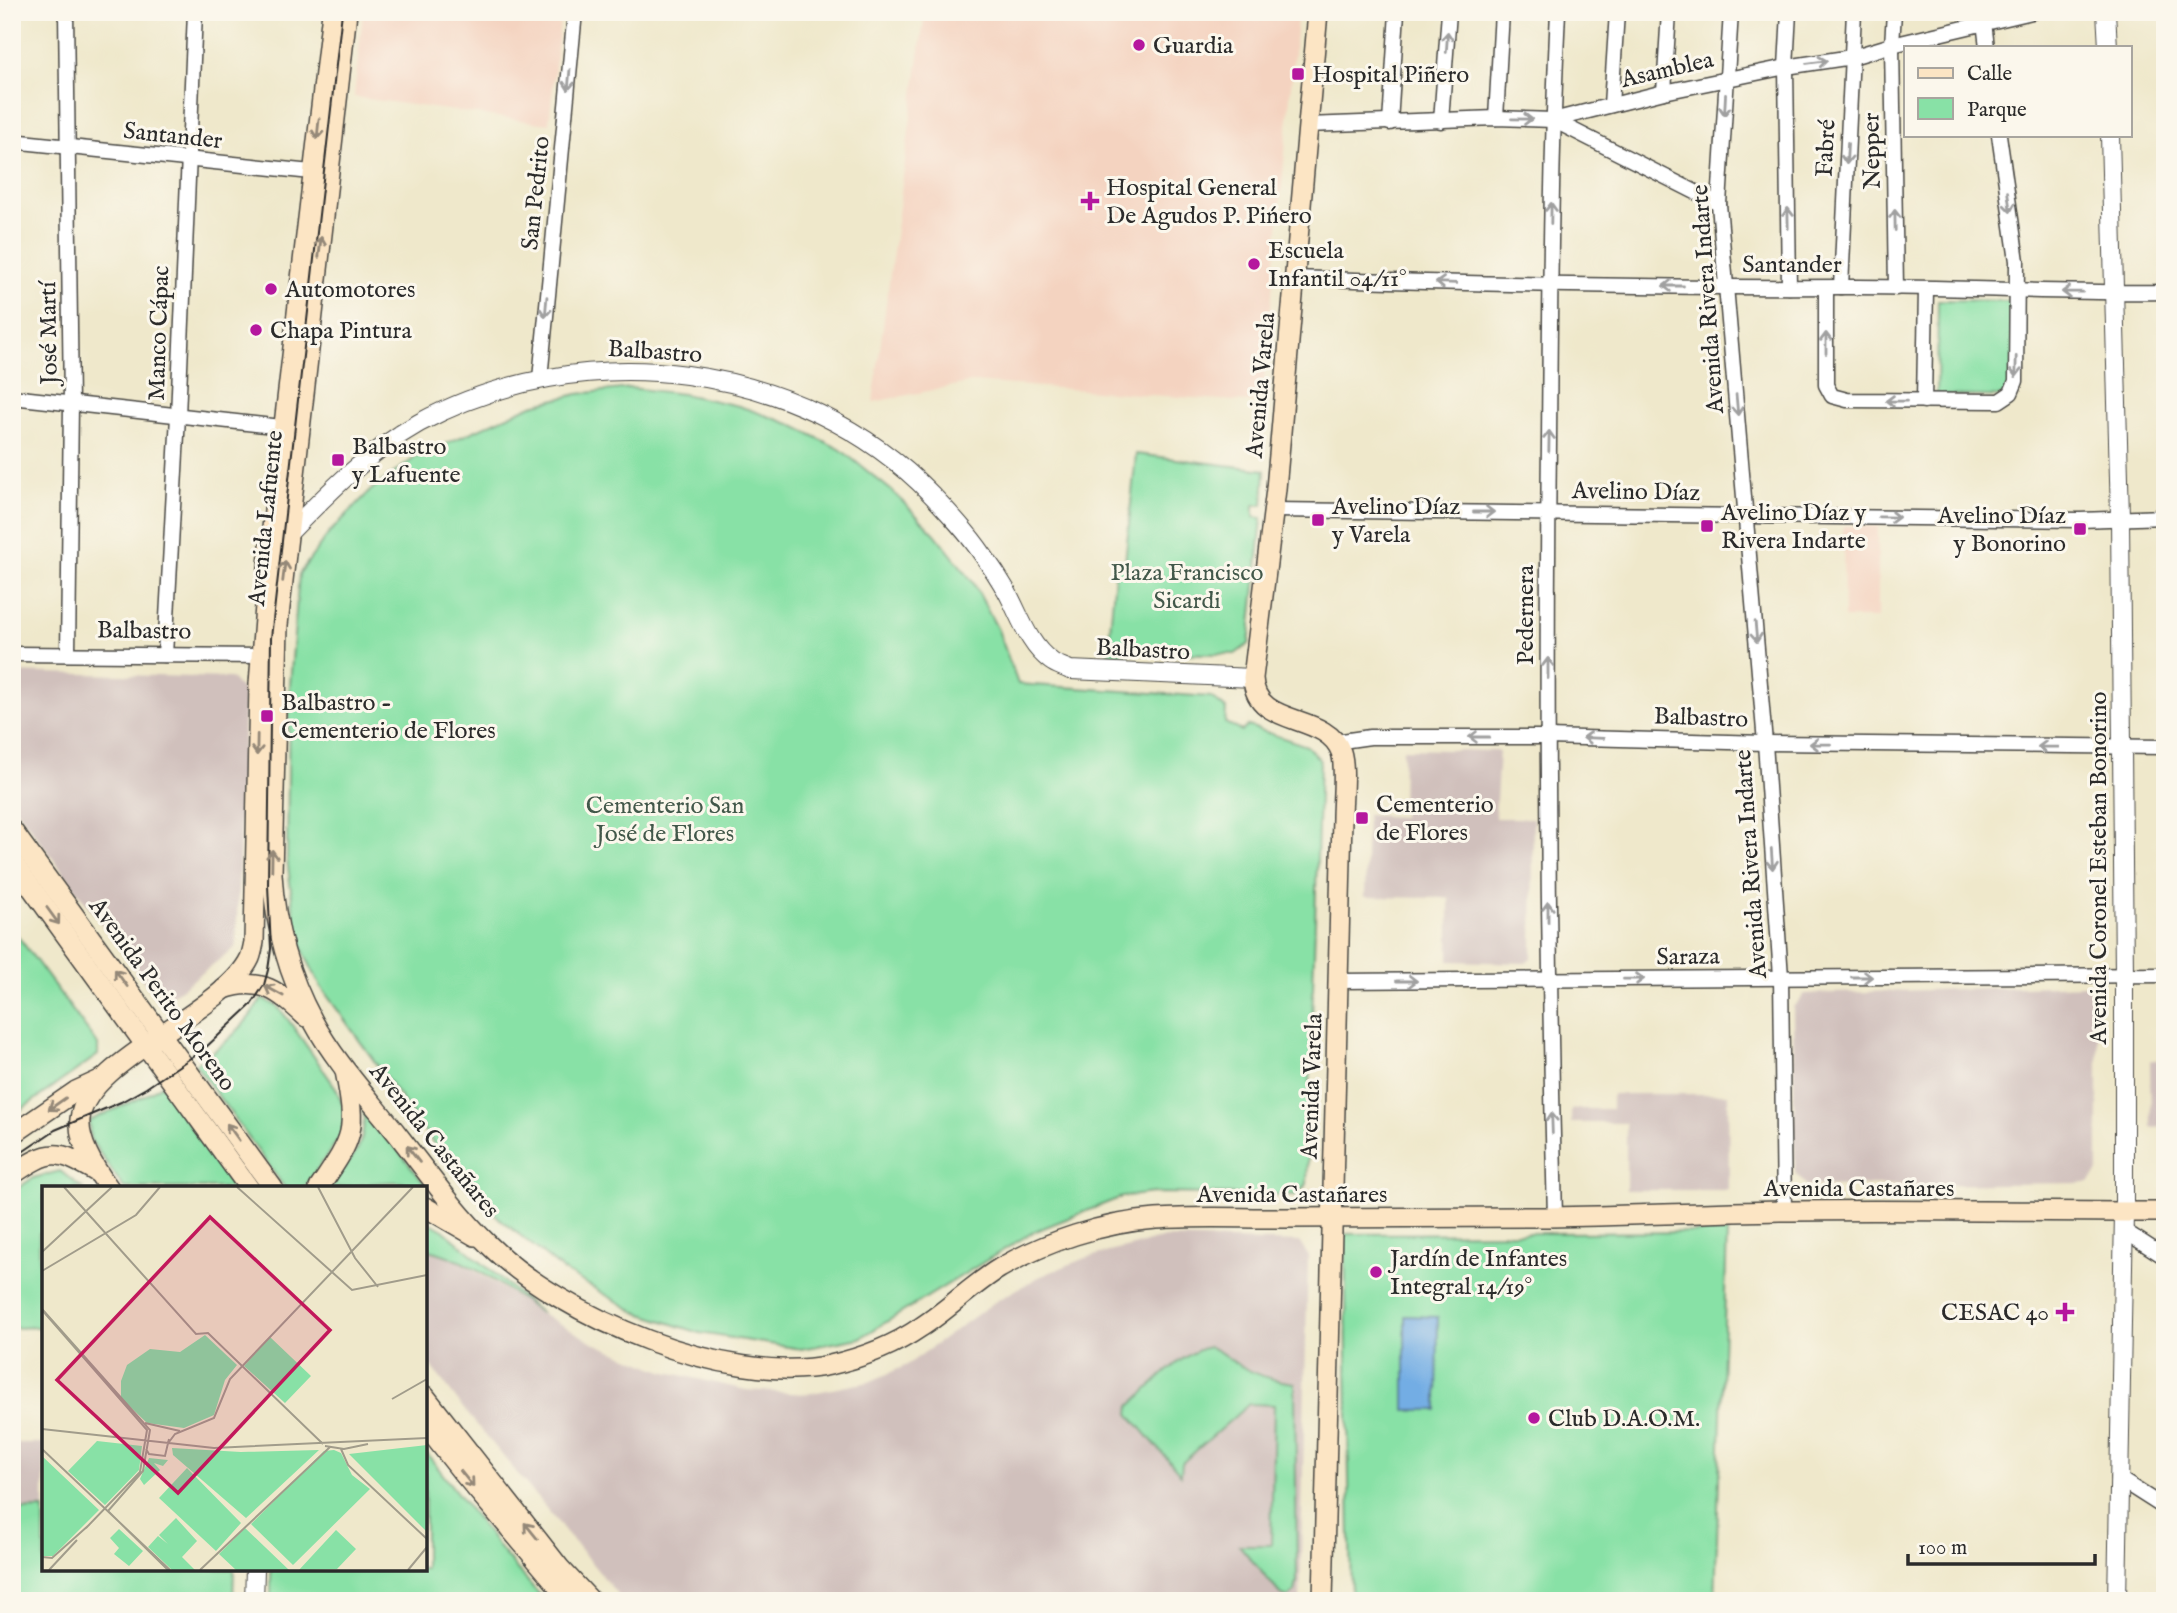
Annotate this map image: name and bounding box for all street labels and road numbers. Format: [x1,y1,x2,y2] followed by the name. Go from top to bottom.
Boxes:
[1617,45,1717,96] street label: Asamblea
[1856,112,1889,190] street label: Nepper
[122,116,224,157] street label: Santander
[1810,118,1843,178] street label: Fabré
[515,135,558,252] street label: San Pedrito
[1685,183,1732,415] street label: Avenida Rivera Indarte
[1742,250,1842,281] street label: Santander
[142,265,177,401] street label: Manco Cápac
[33,280,66,388] street label: José Martí
[1240,310,1283,460] street label: Avenida Varela
[607,334,703,371] street label: Balbastro
[242,429,291,608] street label: Avenida Lafuente
[1571,476,1700,509] street label: Avelino Díaz
[1511,564,1542,665] street label: Pedernera
[96,615,192,648] street label: Balbastro
[1095,633,1191,668] street label: Balbastro
[2084,691,2115,1045] street label: Avenida Coronel Esteban Bonorino
[1653,701,1749,736] street label: Balbastro
[1728,748,1775,980] street label: Avenida Rivera Indarte
[81,891,242,1098] street label: Avenida Perito Moreno
[1656,941,1721,974] street label: Saraza
[1294,1012,1331,1161] street label: Avenida Varela
[361,1056,506,1225] street label: Avenida Castañares
[1763,1174,1954,1205] street label: Avenida Castañares
[1196,1180,1387,1211] street label: Avenida Castañares

